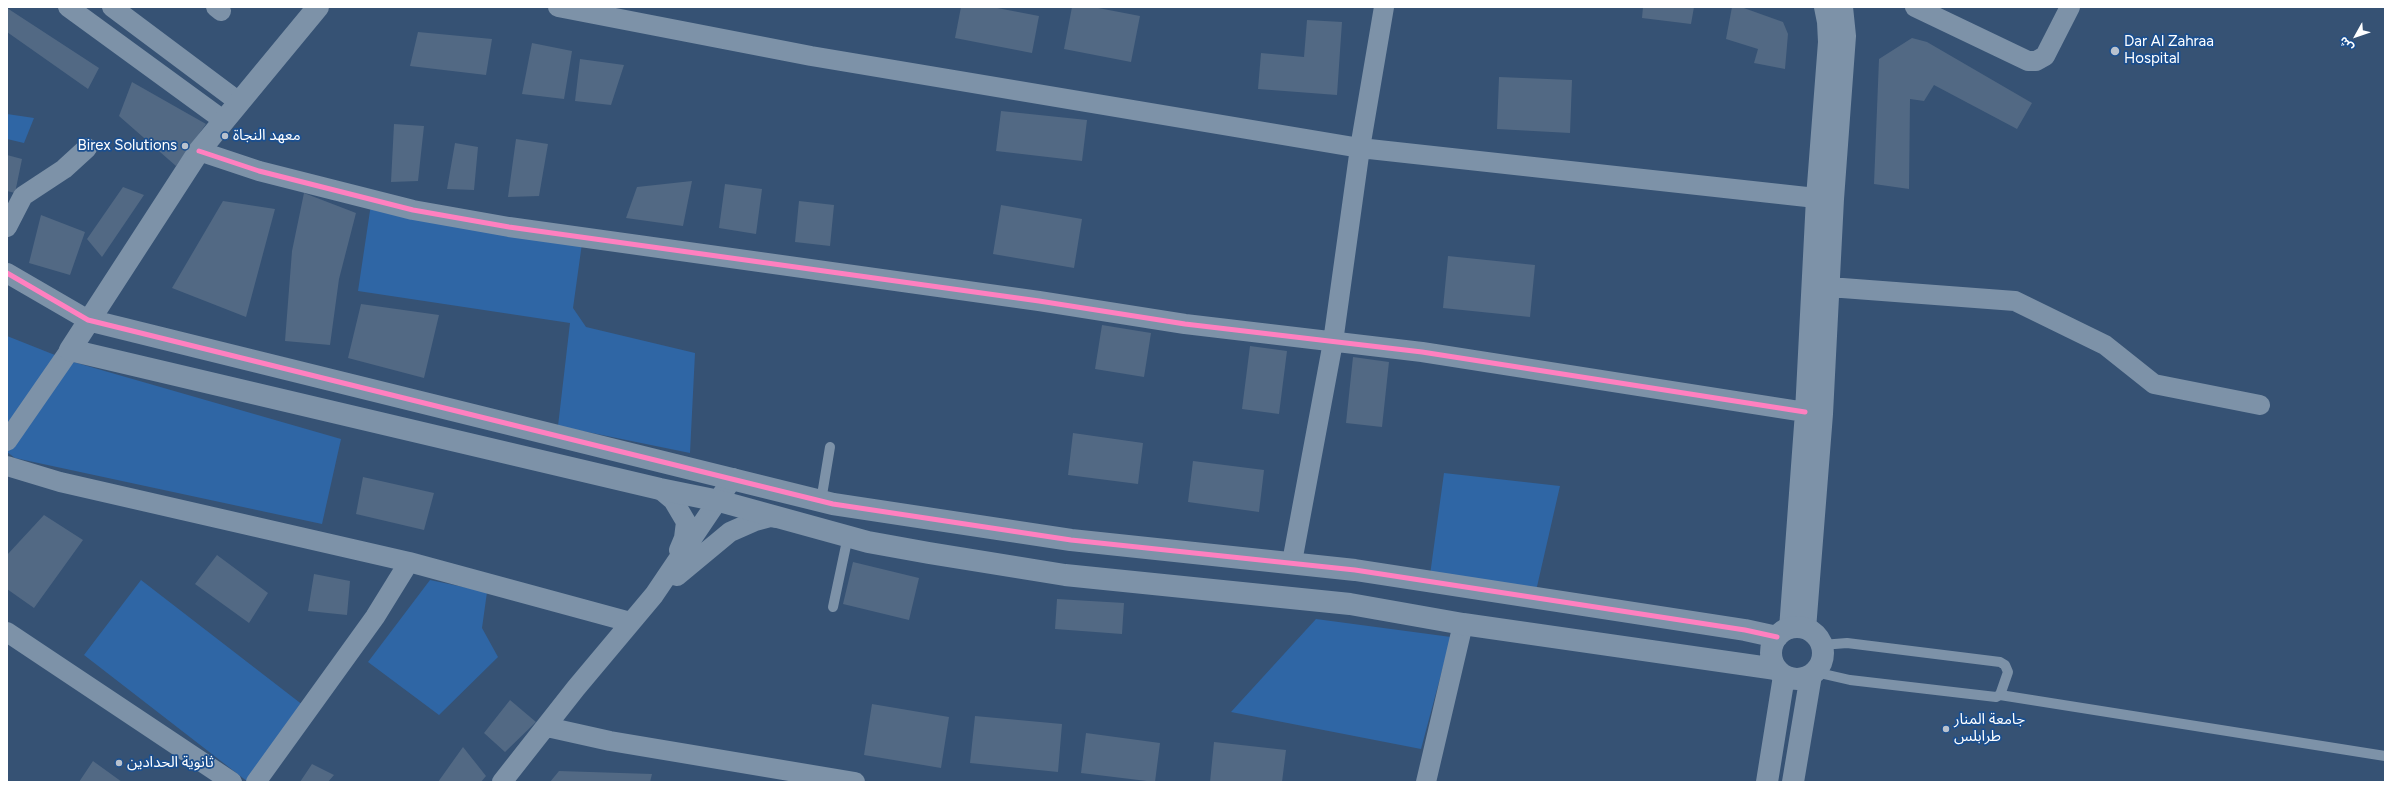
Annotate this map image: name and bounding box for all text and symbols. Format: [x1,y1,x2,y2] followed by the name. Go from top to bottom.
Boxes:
[2336,16,2376,56] north arrow
[2124,33,2214,68] place label: Dar Al Zahraa Hospital
[2337,34,2356,54] text: ش
[2109,45,2121,57] marker: Dar Al Zahraa Hospital
[233,127,301,145] place label: معهد النجاة
[220,131,230,141] marker: معهد النجاة
[78,137,177,155] place label: Birex Solutions
[180,141,190,151] marker: Birex Solutions
[1954,711,2025,746] place label: جامعة المنار طرابلس
[1941,724,1951,734] marker: جامعة المنار طرابلس
[127,754,214,772] place label: ثانوية الحدادين
[114,758,124,768] marker: ثانوية الحدادين

